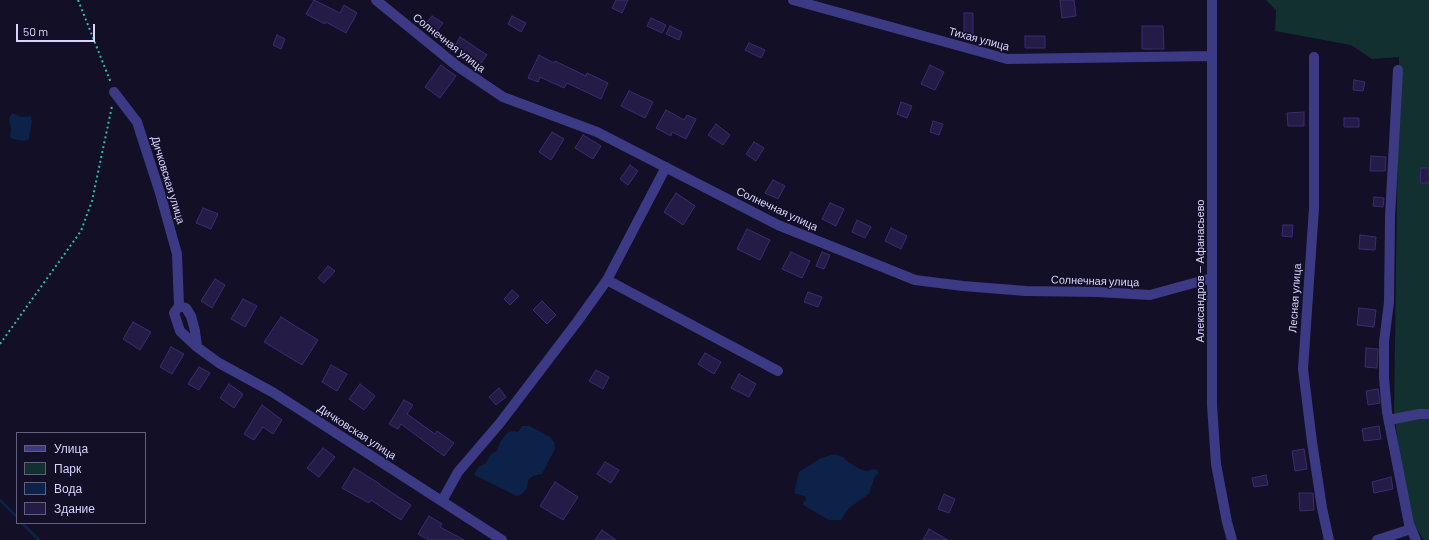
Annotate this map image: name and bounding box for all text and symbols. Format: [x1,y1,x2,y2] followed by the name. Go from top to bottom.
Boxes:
[410,11,488,75] street label: Солнечная улица
[18,16,97,42] scale bar
[23,24,48,38] text: 50 m
[947,25,1011,53] street label: Тихая улица
[148,134,188,226] street label: Дичковская улица
[734,184,820,234] street label: Солнечная улица
[1193,200,1207,342] street label: Александров — Афанасьево
[1286,263,1304,333] street label: Лесная улица
[1051,273,1139,289] street label: Солнечная улица
[315,402,399,462] street label: Дичковская улица
[16,432,146,524] legend
[54,441,88,455] text: Улица
[54,461,81,475] text: Парк
[54,481,82,495] text: Вода
[54,501,95,515] text: Здание

